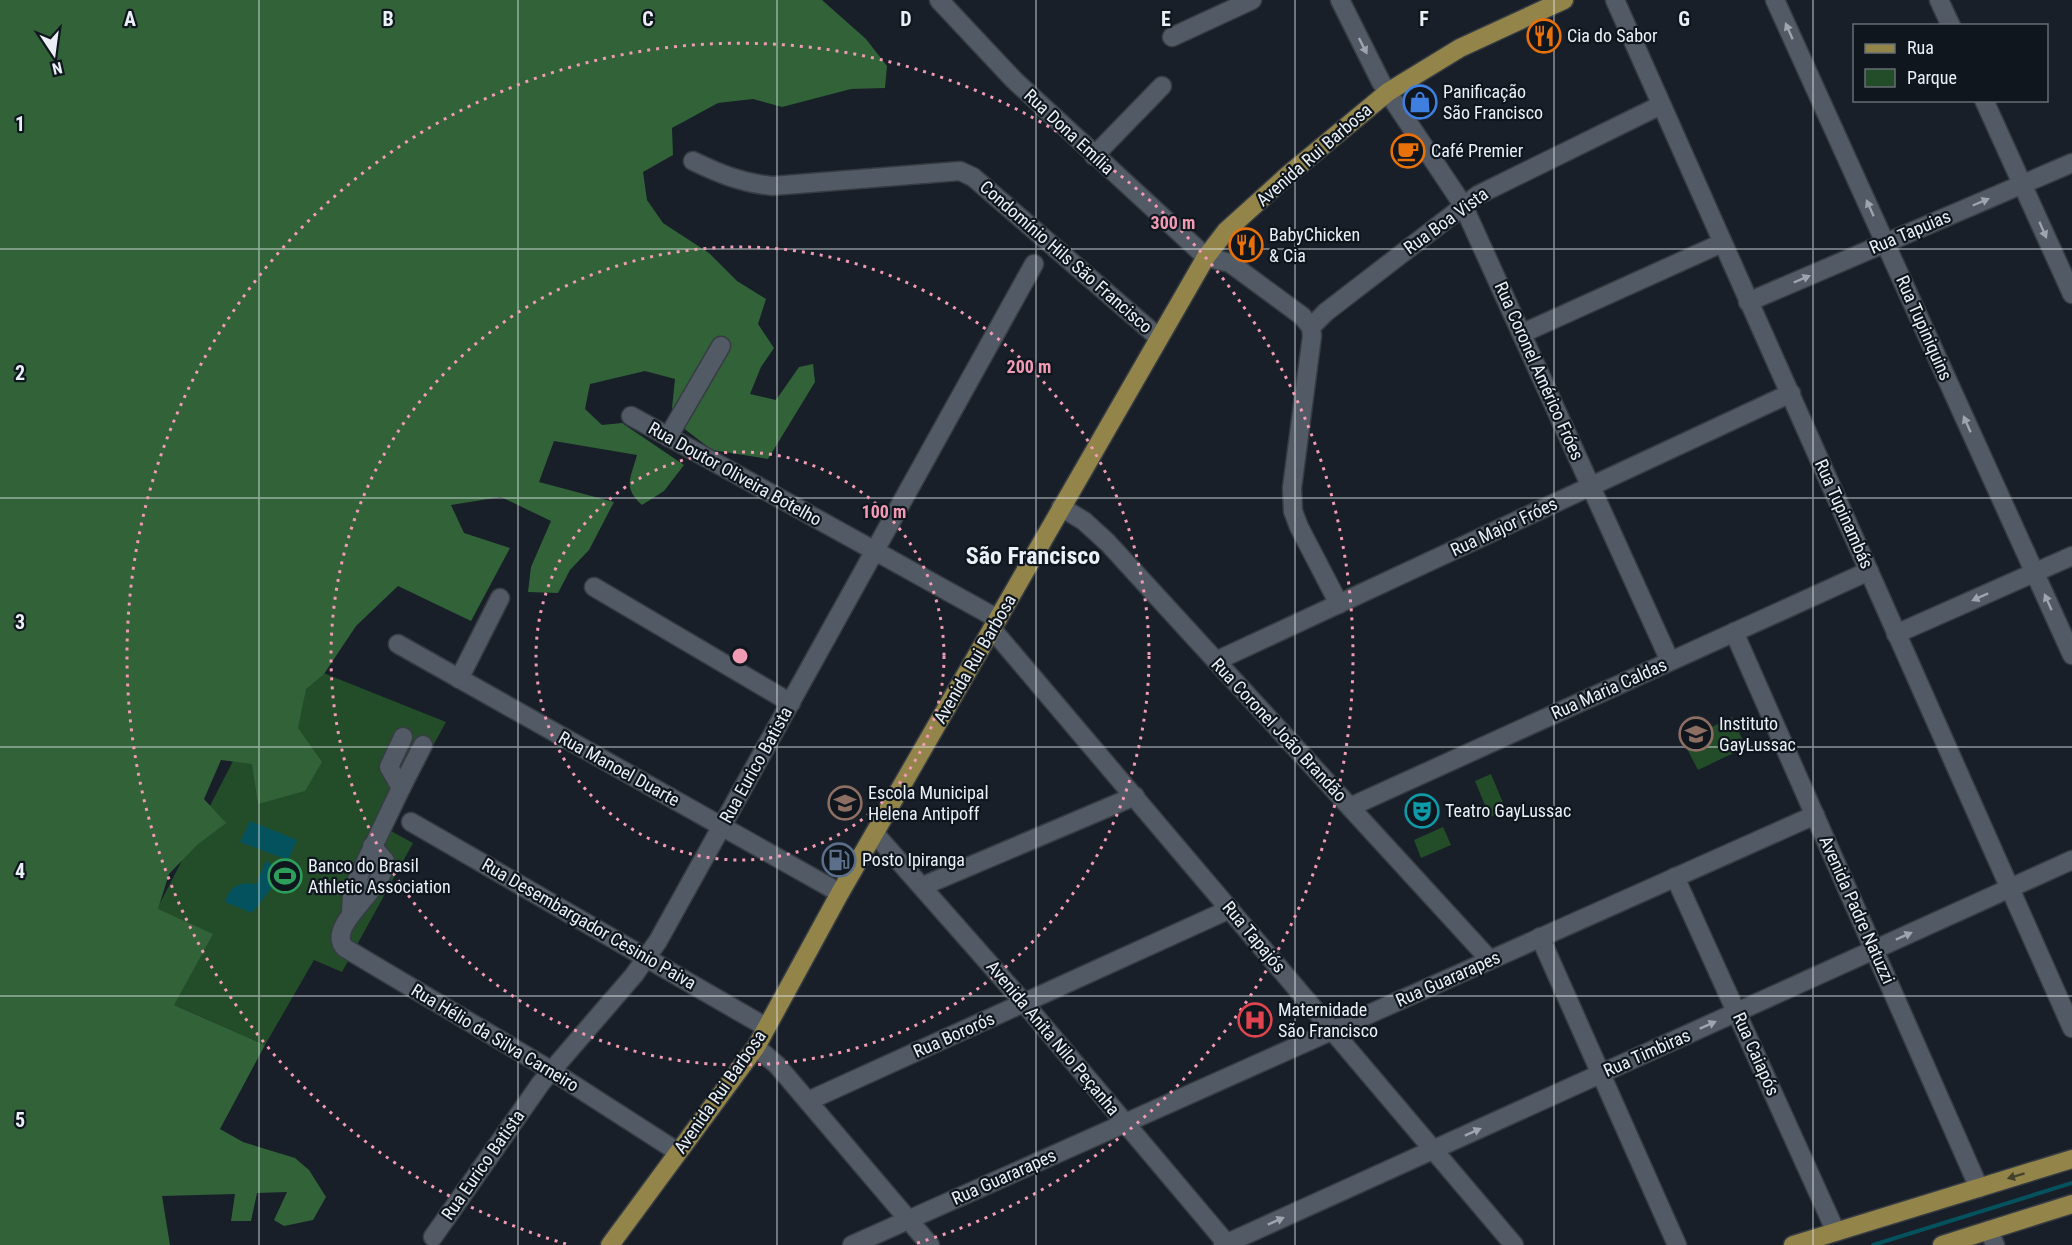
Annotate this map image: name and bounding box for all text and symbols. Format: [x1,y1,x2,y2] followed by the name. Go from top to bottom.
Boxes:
[124,7,136,31] text: A
[382,7,394,31] text: B
[642,7,654,31] text: C
[900,7,912,31] text: D
[1161,7,1171,31] text: E
[1419,7,1429,31] text: F
[1678,7,1690,31] text: G
[1526,18,1562,54] restaurant icon: Cia do Sabor
[1785,22,1794,39] one-way arrow
[24,24,84,84] north arrow
[1853,24,2048,102] legend
[1567,25,1658,46] place label: Cia do Sabor
[1907,37,1934,58] text: Rua
[1358,38,1368,55] one-way arrow
[50,58,64,78] text: N
[1907,67,1957,88] text: Parque
[1443,81,1543,123] place label: Panificação São Francisco
[1402,84,1438,120] shop icon: Panificação São Francisco
[1020,85,1119,179] street label: Rua Dona Emília
[1252,99,1376,210] street label: Avenida Rui Barbosa
[15,112,25,136] text: 1
[1390,133,1426,169] cafe icon: Café Premier
[1431,140,1524,161] place label: Café Premier
[976,176,1157,337] street label: Condomínio Hils São Francisco
[1399,183,1492,258] street label: Rua Boa Vista
[1972,197,1990,207] one-way arrow
[1865,200,1874,217] one-way arrow
[1866,205,1954,258] street label: Rua Tapuias
[1151,212,1195,233] text: 300 m
[2038,222,2048,240] one-way arrow
[1269,224,1360,266] place label: BabyChicken & Cia
[1228,227,1264,263] restaurant icon: BabyChicken & Cia
[1892,272,1957,383] street label: Rua Tupiniquins
[1793,274,1811,284] one-way arrow
[1491,278,1588,463] street label: Rua Coronel Américo Fróes
[1007,356,1051,377] text: 200 m
[15,361,25,385] text: 2
[1963,416,1972,433] one-way arrow
[645,417,825,530] street label: Rua Doutor Oliveira Botelho
[1811,456,1878,572] street label: Rua Tupinambás
[1447,493,1560,560] street label: Rua Major Fróes
[862,501,906,522] text: 100 m
[966,542,1100,570] district label: São Francisco
[929,590,1020,727] street label: Avenida Rui Barbosa
[1971,592,1989,602] one-way arrow
[2043,593,2052,611] one-way arrow
[15,610,25,634] text: 3
[730,646,750,666] centre of rings
[1207,654,1351,806] street label: Rua Coronel João Brandão
[1548,654,1670,723] street label: Rua Maria Caldas
[715,703,796,827] street label: Rua Eurico Batista
[1719,713,1796,755] place label: Instituto GayLussac
[1678,716,1714,752] school or university icon: Instituto GayLussac
[555,727,683,810] street label: Rua Manoel Duarte
[868,782,989,824] place label: Escola Municipal Helena Antipoff
[827,785,863,821] school or university icon: Escola Municipal Helena Antipoff
[1404,793,1440,829] theatre icon: Teatro GayLussac
[1445,800,1571,821] place label: Teatro GayLussac
[1815,833,1899,987] street label: Avenida Padre Natuzzi
[821,842,857,878] fuel station icon: Posto Ipiranga
[862,849,965,870] place label: Posto Ipiranga
[479,854,700,994] street label: Rua Desembargador Cesinio Paiva
[308,855,451,897] place label: Banco do Brasil Athletic Association
[267,858,303,894] sports icon: Banco do Brasil Athletic Association
[15,859,25,883] text: 4
[1219,897,1290,977] street label: Rua Tapajós
[1896,931,1914,941] one-way arrow
[1392,946,1503,1011] street label: Rua Guararapes
[982,956,1124,1119] street label: Avenida Anita Nilo Peçanha
[408,979,583,1096] street label: Rua Hélio da Silva Carneiro
[1278,999,1378,1041] place label: Maternidade São Francisco
[1237,1002,1273,1038] hospital icon: Maternidade São Francisco
[910,1007,998,1062] street label: Rua Bororós
[1729,1009,1784,1099] street label: Rua Caiapós
[1699,1021,1716,1030] one-way arrow
[1600,1024,1693,1081] street label: Rua Timbiras
[669,1026,770,1157] street label: Avenida Rui Barbosa
[437,1106,528,1224] street label: Rua Eurico Batista
[15,1108,25,1132] text: 5
[1464,1127,1482,1137] one-way arrow
[948,1144,1059,1209] street label: Rua Guararapes
[2007,1172,2025,1181] one-way arrow
[1267,1216,1285,1225] one-way arrow

